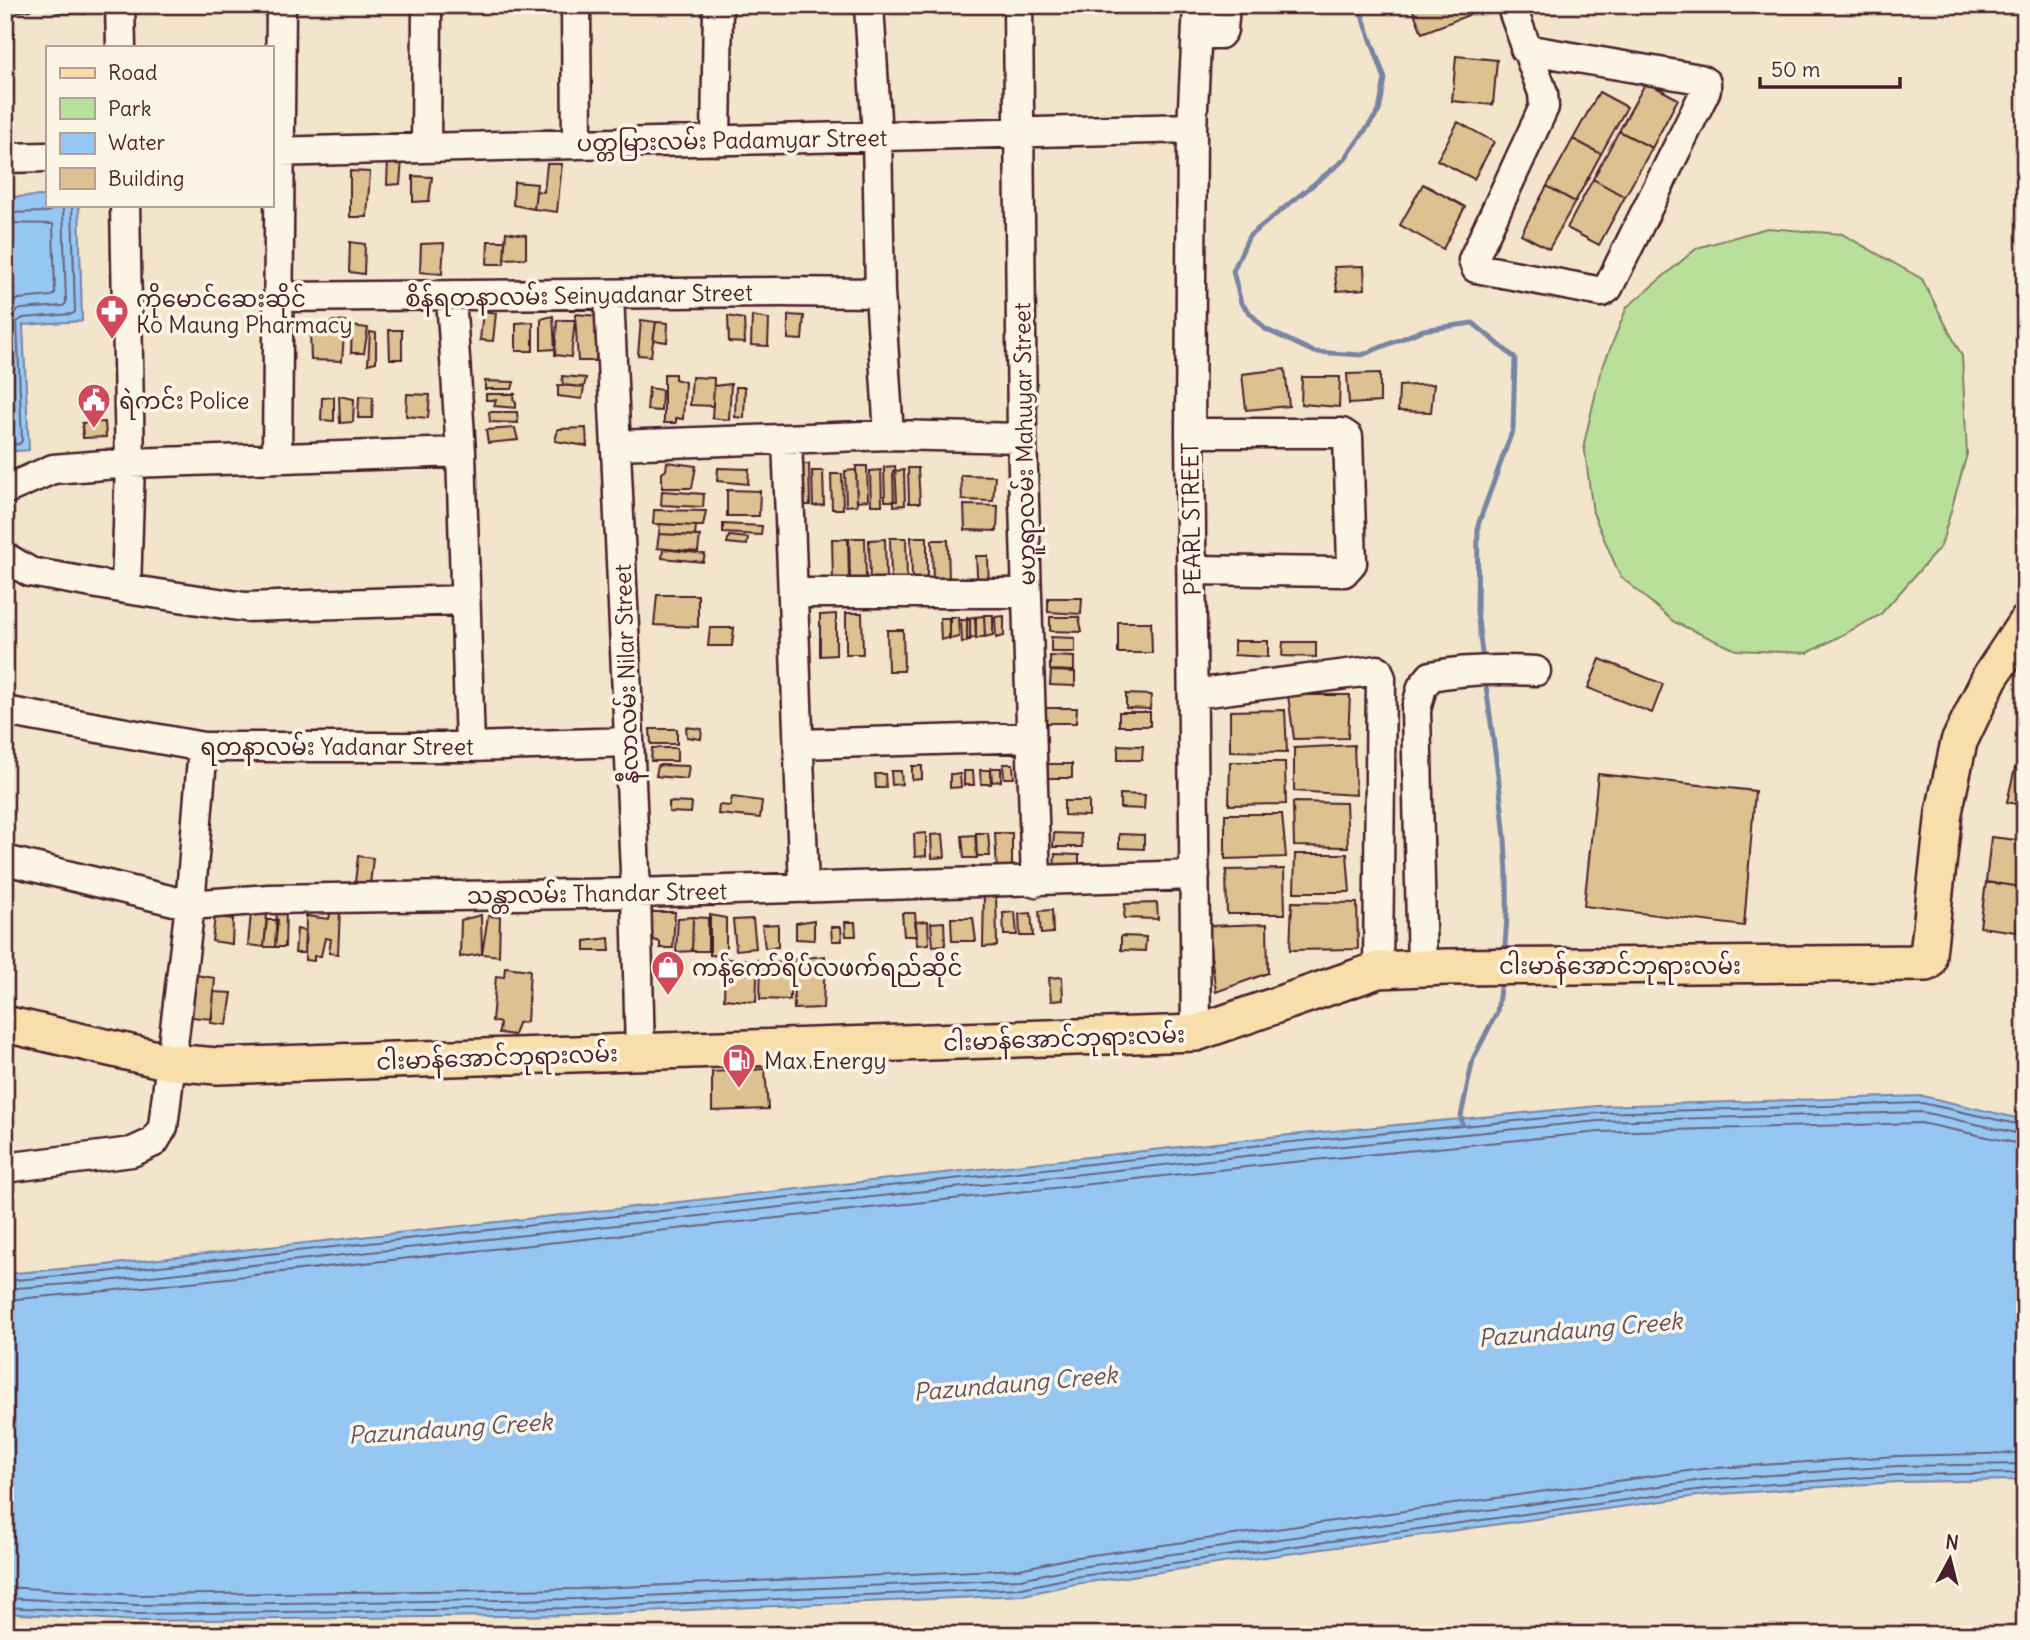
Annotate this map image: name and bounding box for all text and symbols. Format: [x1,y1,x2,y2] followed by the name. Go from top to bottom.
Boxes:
[46,46,273,206] legend
[1760,46,1900,90] scale bar
[1771,56,1820,83] text: 50 m
[108,59,157,86] text: Road
[108,95,151,122] text: Park
[576,122,888,162] street label: ပတ္တမြားလမ်း Padamyar Street
[108,129,166,156] text: Water
[108,165,184,192] text: Building
[405,276,753,318] street label: စိန်ရတနာလမ်း Seinyadanar Street
[136,283,353,339] place label: ကိုမောင်ဆေးဆိုင် Ko Maung Pharmacy
[93,292,131,341] pharmacy icon: ကိုမောင်ဆေးဆိုင် Ko Maung Pharmacy
[1006,302,1046,586] street label: မဟူရာလမ်း Mahuyar Street
[75,381,113,430] public building icon: ရဲကင်း Police
[119,385,249,420] place label: ရဲကင်း Police
[1175,442,1207,596] street label: PEARL STREET
[607,563,649,784] street label: နီလာလမ်း Nilar Street
[200,731,474,766] street label: ရတနာလမ်း Yadanar Street
[467,875,728,915] street label: သန္တာလမ်း Thandar Street
[649,948,687,997] shop icon: ကန့်ကော်ရိပ်လဖက်ရည်ဆိုင်
[1499,950,1741,985] street label: ငါးမာန်အောင်ဘုရားလမ်း
[692,952,962,987] place label: ကန့်ကော်ရိပ်လဖက်ရည်ဆိုင်
[943,1018,1186,1062] street label: ငါးမာန်အောင်ဘုရားလမ်း
[376,1037,619,1081] street label: ငါးမာန်အောင်ဘုရားလမ်း
[720,1041,758,1090] fuel station icon: Max Energy
[764,1046,887,1075] place label: Max Energy
[1477,1305,1685,1353] water label: Pazundaung Creek
[912,1359,1120,1407] water label: Pazundaung Creek
[347,1406,555,1450] water label: Pazundaung Creek
[1914,1524,1984,1594] north arrow
[1944,1529,1960,1555] text: N

